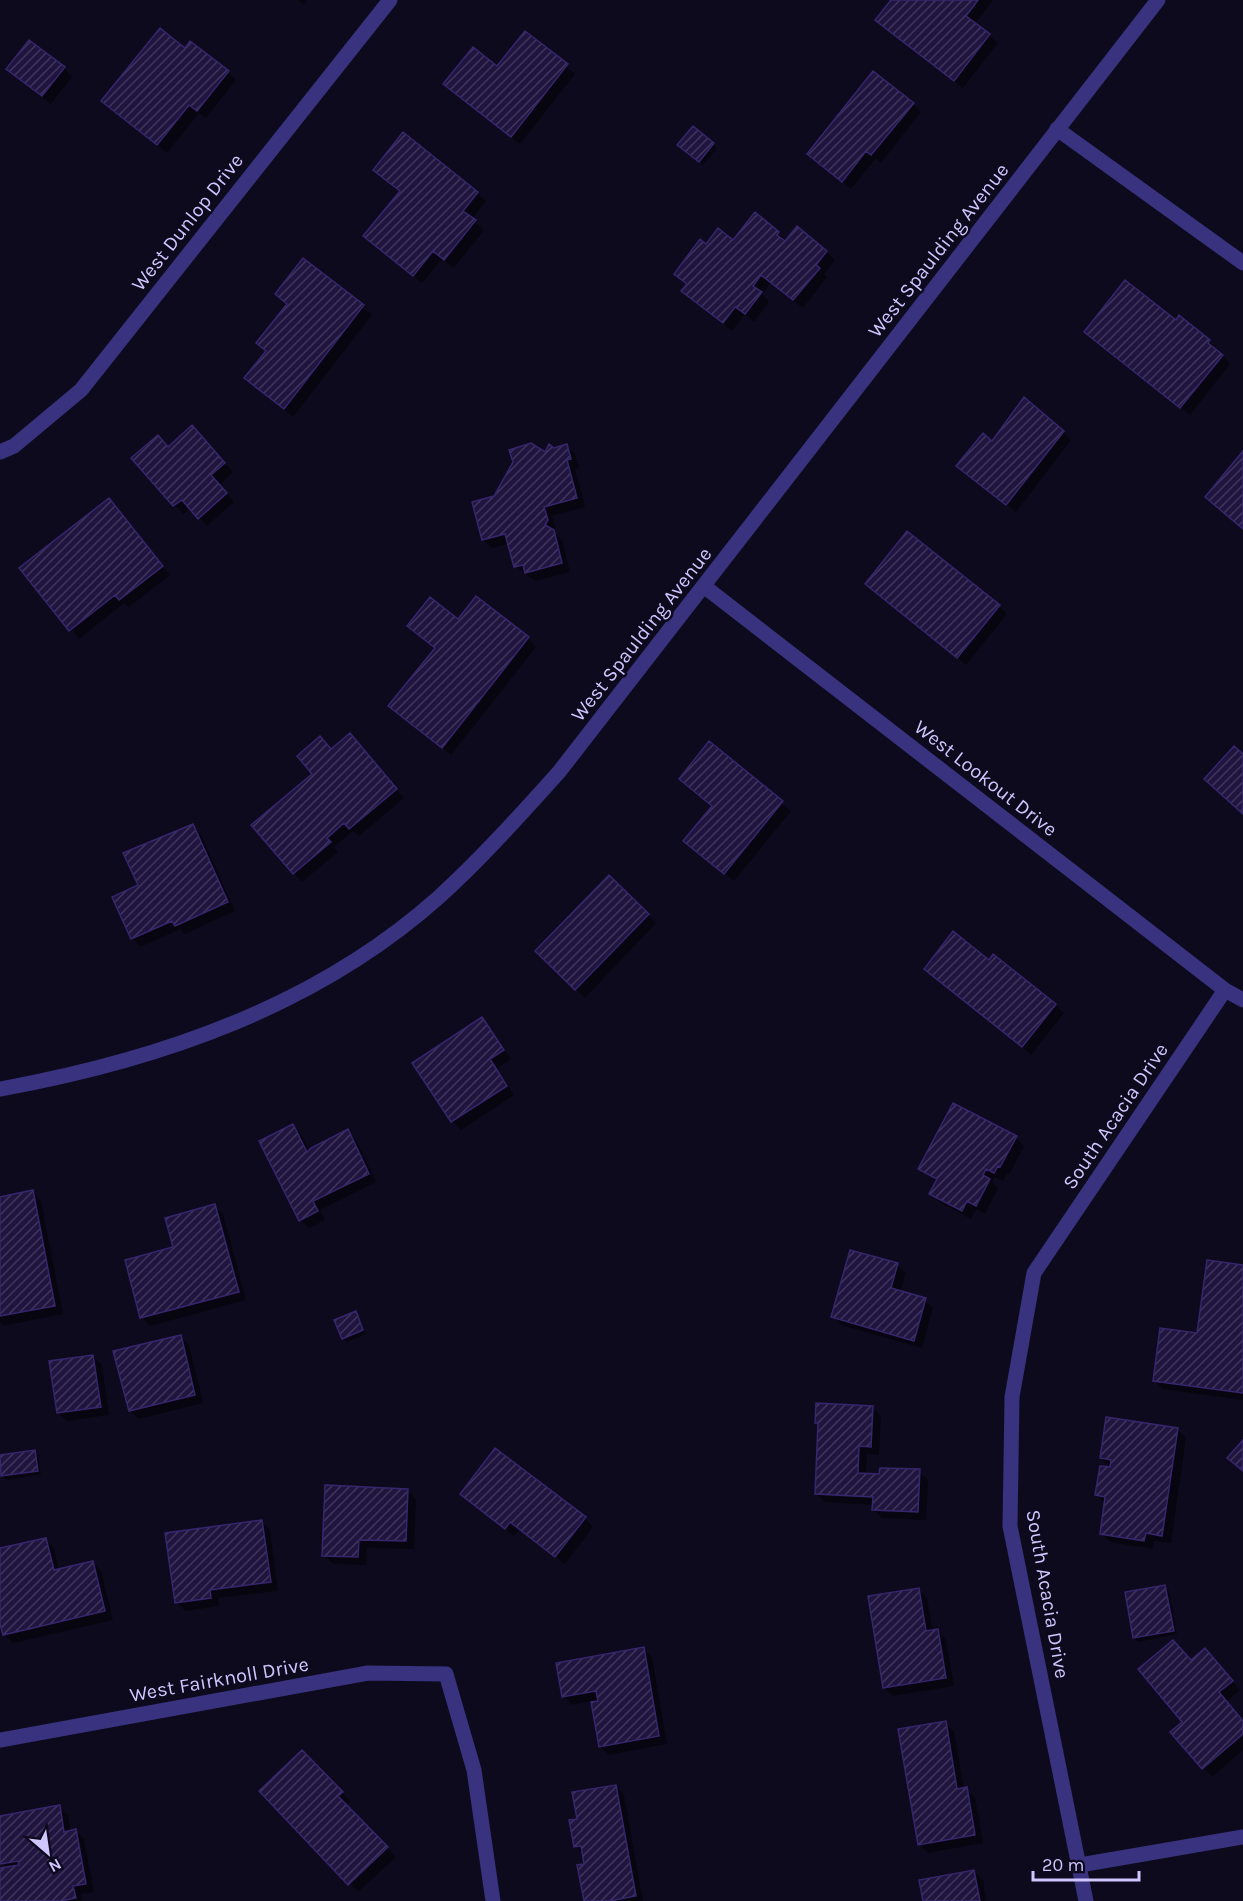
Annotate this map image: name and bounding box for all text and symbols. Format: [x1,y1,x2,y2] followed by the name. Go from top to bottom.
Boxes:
[127,149,248,295] street label: West Dunlop Drive
[863,159,1013,342] street label: West Spaulding Avenue
[566,543,716,726] street label: West Spaulding Avenue
[910,716,1062,841] street label: West Lookout Drive
[1058,1039,1173,1194] street label: South Acacia Drive
[1021,1508,1074,1680] street label: South Acacia Drive
[128,1652,310,1707] street label: West Fairknoll Drive
[18,1823,78,1883] north arrow
[1033,1844,1140,1882] scale bar
[1042,1854,1084,1876] text: 20 m
[45,1855,65,1877] text: N

